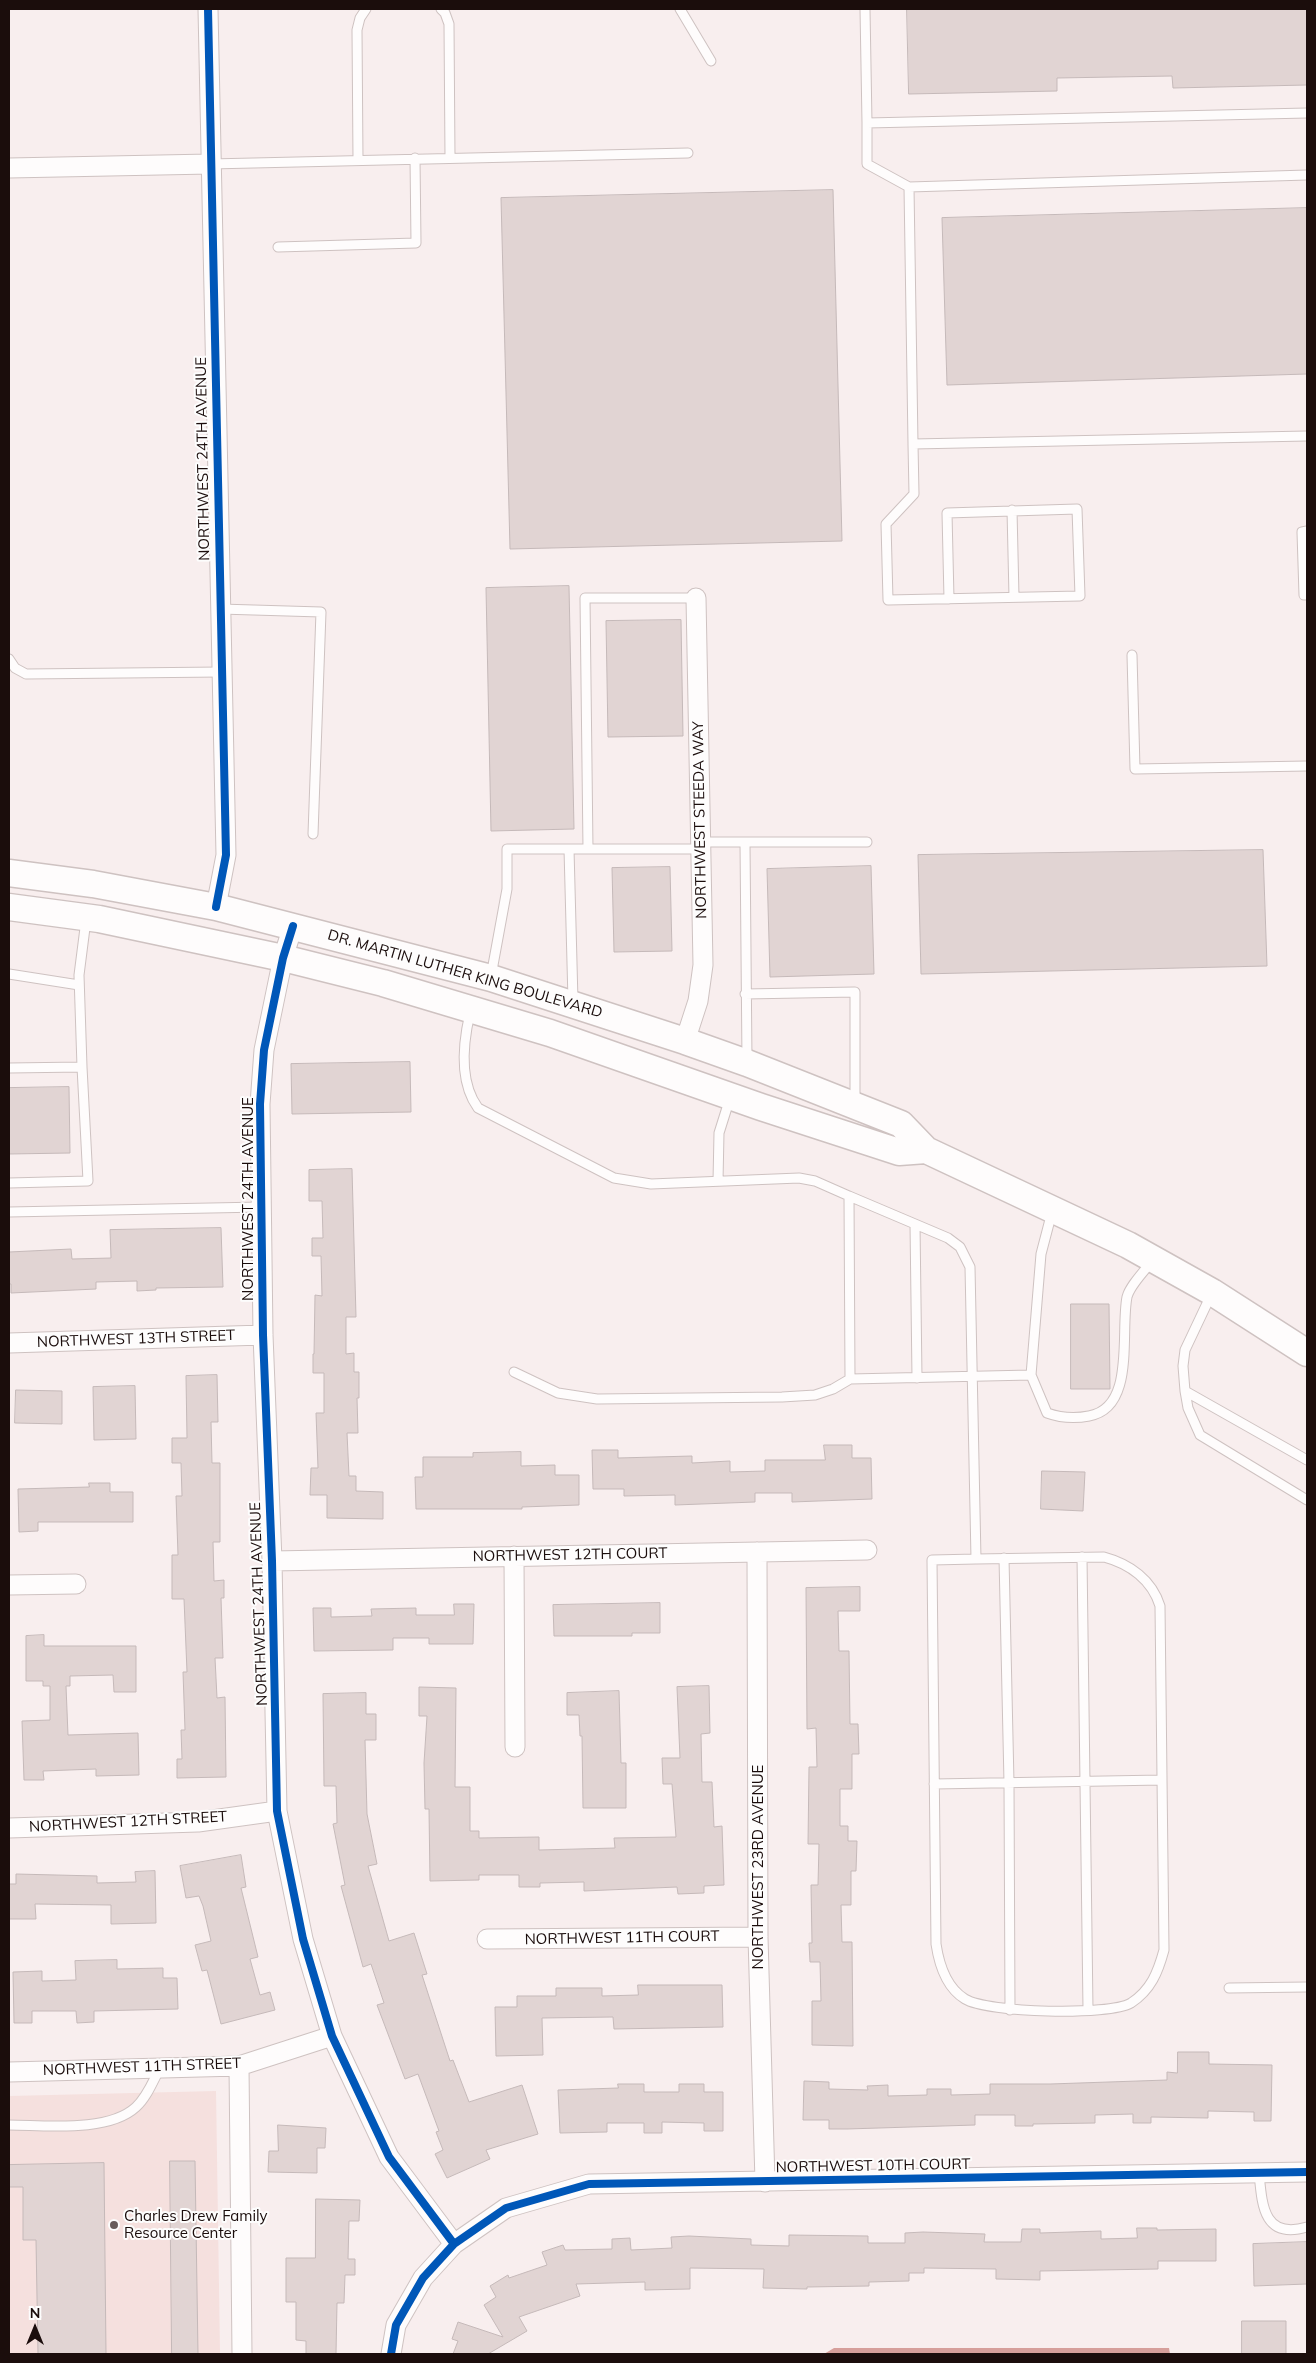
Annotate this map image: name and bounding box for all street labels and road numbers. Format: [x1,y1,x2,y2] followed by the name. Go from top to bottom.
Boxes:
[192,357,214,561] street label: NORTHWEST 24TH AVENUE
[689,721,711,919] street label: NORTHWEST STEEDA WAY
[326,926,604,1022] street label: DR. MARTIN LUTHER KING BOULEVARD
[239,1097,257,1301] street label: NORTHWEST 24TH AVENUE
[37,1327,235,1351] street label: NORTHWEST 13TH STREET
[246,1502,272,1706] street label: NORTHWEST 24TH AVENUE
[472,1544,668,1566] street label: NORTHWEST 12TH COURT
[749,1765,767,1969] street label: NORTHWEST 23RD AVENUE
[28,1808,228,1836] street label: NORTHWEST 12TH STREET
[524,1927,720,1949] street label: NORTHWEST 11TH COURT
[43,2055,241,2079] street label: NORTHWEST 11TH STREET
[775,2155,971,2177] street label: NORTHWEST 10TH COURT

